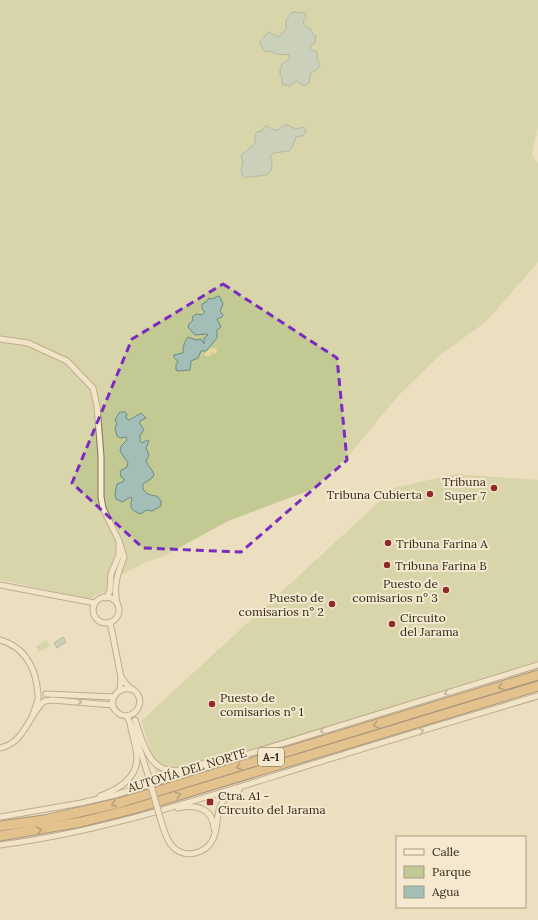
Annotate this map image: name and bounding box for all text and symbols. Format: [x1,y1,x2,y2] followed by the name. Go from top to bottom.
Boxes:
[442,474,486,503] place label: Tribuna Super 7
[489,483,499,493] marker: Tribuna Super 7
[327,487,422,502] place label: Tribuna Cubierta
[425,489,435,499] marker: Tribuna Cubierta
[396,536,488,551] place label: Tribuna Farina A
[383,538,393,548] marker: Tribuna Farina A
[395,558,487,573] place label: Tribuna Farina B
[382,560,392,570] marker: Tribuna Farina B
[352,576,438,605] place label: Puesto de comisarios nº 3
[441,585,451,595] marker: Puesto de comisarios nº 3
[239,590,324,619] place label: Puesto de comisarios nº 2
[327,599,337,609] marker: Puesto de comisarios nº 2
[400,610,459,639] place label: Circuito del Jarama
[387,619,397,629] marker: Circuito del Jarama
[497,682,504,691] one-way arrow
[444,688,451,697] one-way arrow
[220,690,303,719] place label: Puesto de comisarios nº 1
[76,697,82,706] one-way arrow
[207,699,217,709] marker: Puesto de comisarios nº 1
[373,720,380,729] one-way arrow
[319,726,326,735] one-way arrow
[418,727,425,736] one-way arrow
[125,745,248,796] street label: AUTOVÍA DEL NORTE
[258,748,284,766] road number: A-1
[235,762,242,771] one-way arrow
[218,788,326,817] place label: Ctra. A1 - Circuito del Jarama
[174,791,181,800] one-way arrow
[205,797,215,807] marker: Ctra. A1 - Circuito del Jarama
[111,799,118,808] one-way arrow
[35,826,42,835] one-way arrow
[396,836,526,908] legend
[432,844,460,859] text: Calle
[432,864,472,879] text: Parque
[431,884,460,899] text: Agua

